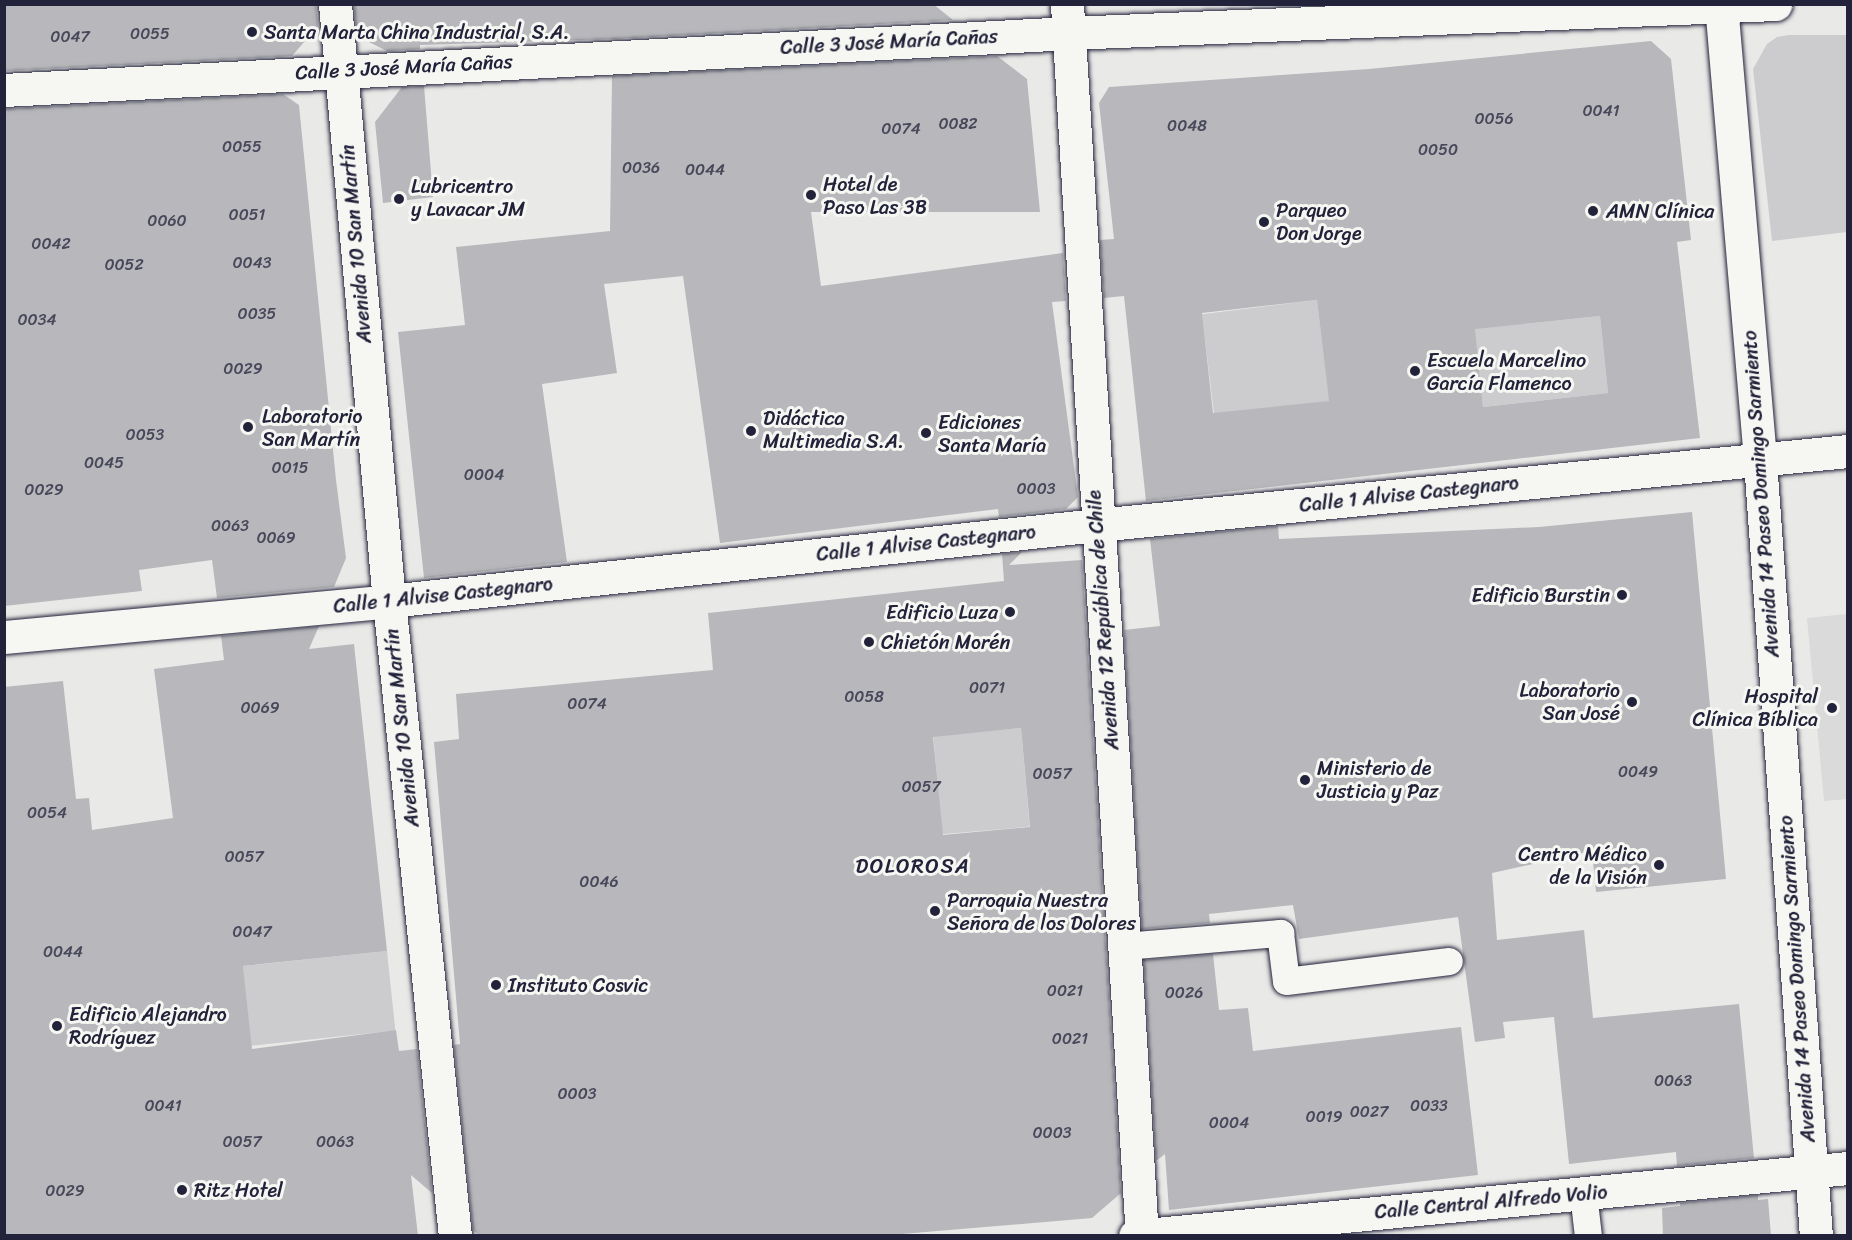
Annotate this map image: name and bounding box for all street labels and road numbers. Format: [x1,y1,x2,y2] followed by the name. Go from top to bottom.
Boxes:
[780,24,998,60] street label: Calle 3 José María Cañas
[295,49,513,85] street label: Calle 3 José María Cañas
[335,144,377,344] street label: Avenida 10 San Martín
[1738,330,1784,658] street label: Avenida 14 Paseo Domingo Sarmiento
[1298,471,1520,517] street label: Calle 1 Alvise Castegnaro
[1082,489,1124,751] street label: Avenida 12 República de Chile
[815,520,1037,566] street label: Calle 1 Alvise Castegnaro
[332,572,554,618] street label: Calle 1 Alvise Castegnaro
[380,628,424,828] street label: Avenida 10 San Martín
[1774,815,1820,1143] street label: Avenida 14 Paseo Domingo Sarmiento
[1373,1180,1609,1224] street label: Calle Central Alfredo Volio

